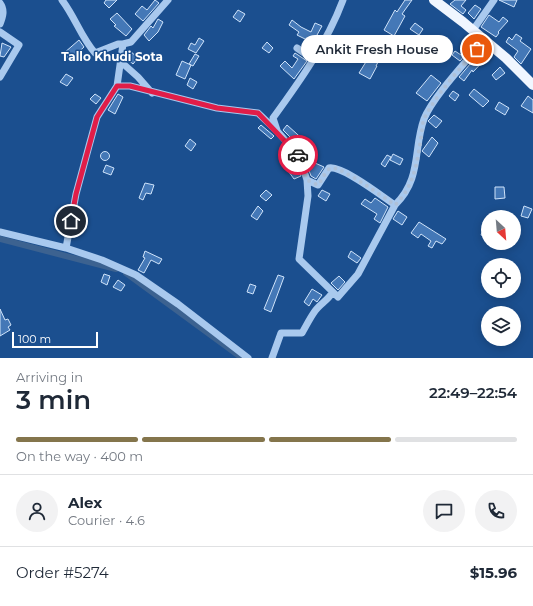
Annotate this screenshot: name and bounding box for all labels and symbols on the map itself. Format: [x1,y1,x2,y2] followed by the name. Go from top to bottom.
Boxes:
[460,32,494,66] pin
[301,35,453,63] callout: Ankit Fresh House
[61,49,163,64] district label: Tallo Khudi Sota
[278,135,318,175] courier
[54,204,88,238] pin
[481,210,521,250] north arrow
[12,330,98,349] scale bar

